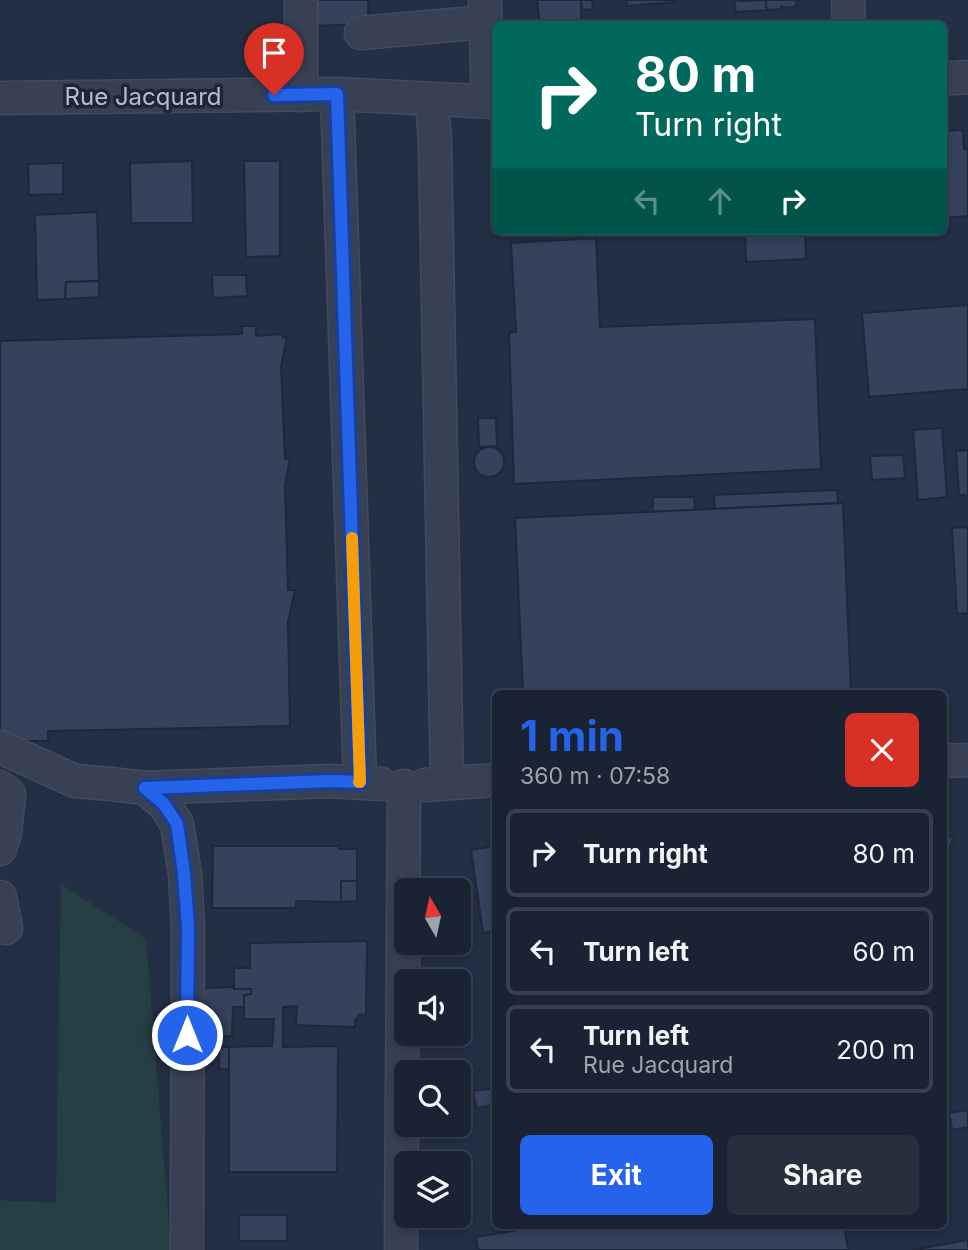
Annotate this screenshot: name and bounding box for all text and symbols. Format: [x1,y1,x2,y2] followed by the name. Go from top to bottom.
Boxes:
[244,23,304,95] pin
[255,34,293,72] icon: arrive
[635,45,756,104] text: 80 m
[520,49,611,140] icon: right
[65,82,221,111] street label: Rue Jacquard
[635,105,782,144] text: Turn right
[628,182,666,220] icon: left
[701,182,739,220] icon: ahead
[774,182,812,220] icon: right
[520,710,624,761] text: 1 min
[845,713,919,787] button: close
[520,762,670,790] text: 360 m · 07:58
[524,834,562,872] icon: right
[583,838,708,869] text: Turn right
[852,838,915,869] text: 80 m
[394,878,471,956] north arrow
[394,878,471,1228] map controls
[524,932,562,970] icon: left
[583,936,689,967] text: Turn left
[852,936,915,967] text: 60 m
[394,969,471,1046] button: sound
[150,998,224,1072] position arrow
[583,1020,689,1051] text: Turn left
[524,1030,562,1068] icon: left
[836,1034,915,1065] text: 200 m
[583,1051,733,1079] text: Rue Jacquard
[394,1060,471,1137] button: search
[520,1135,713,1215] button: Exit
[727,1135,919,1215] button: Share
[394,1151,471,1228] button: layers

